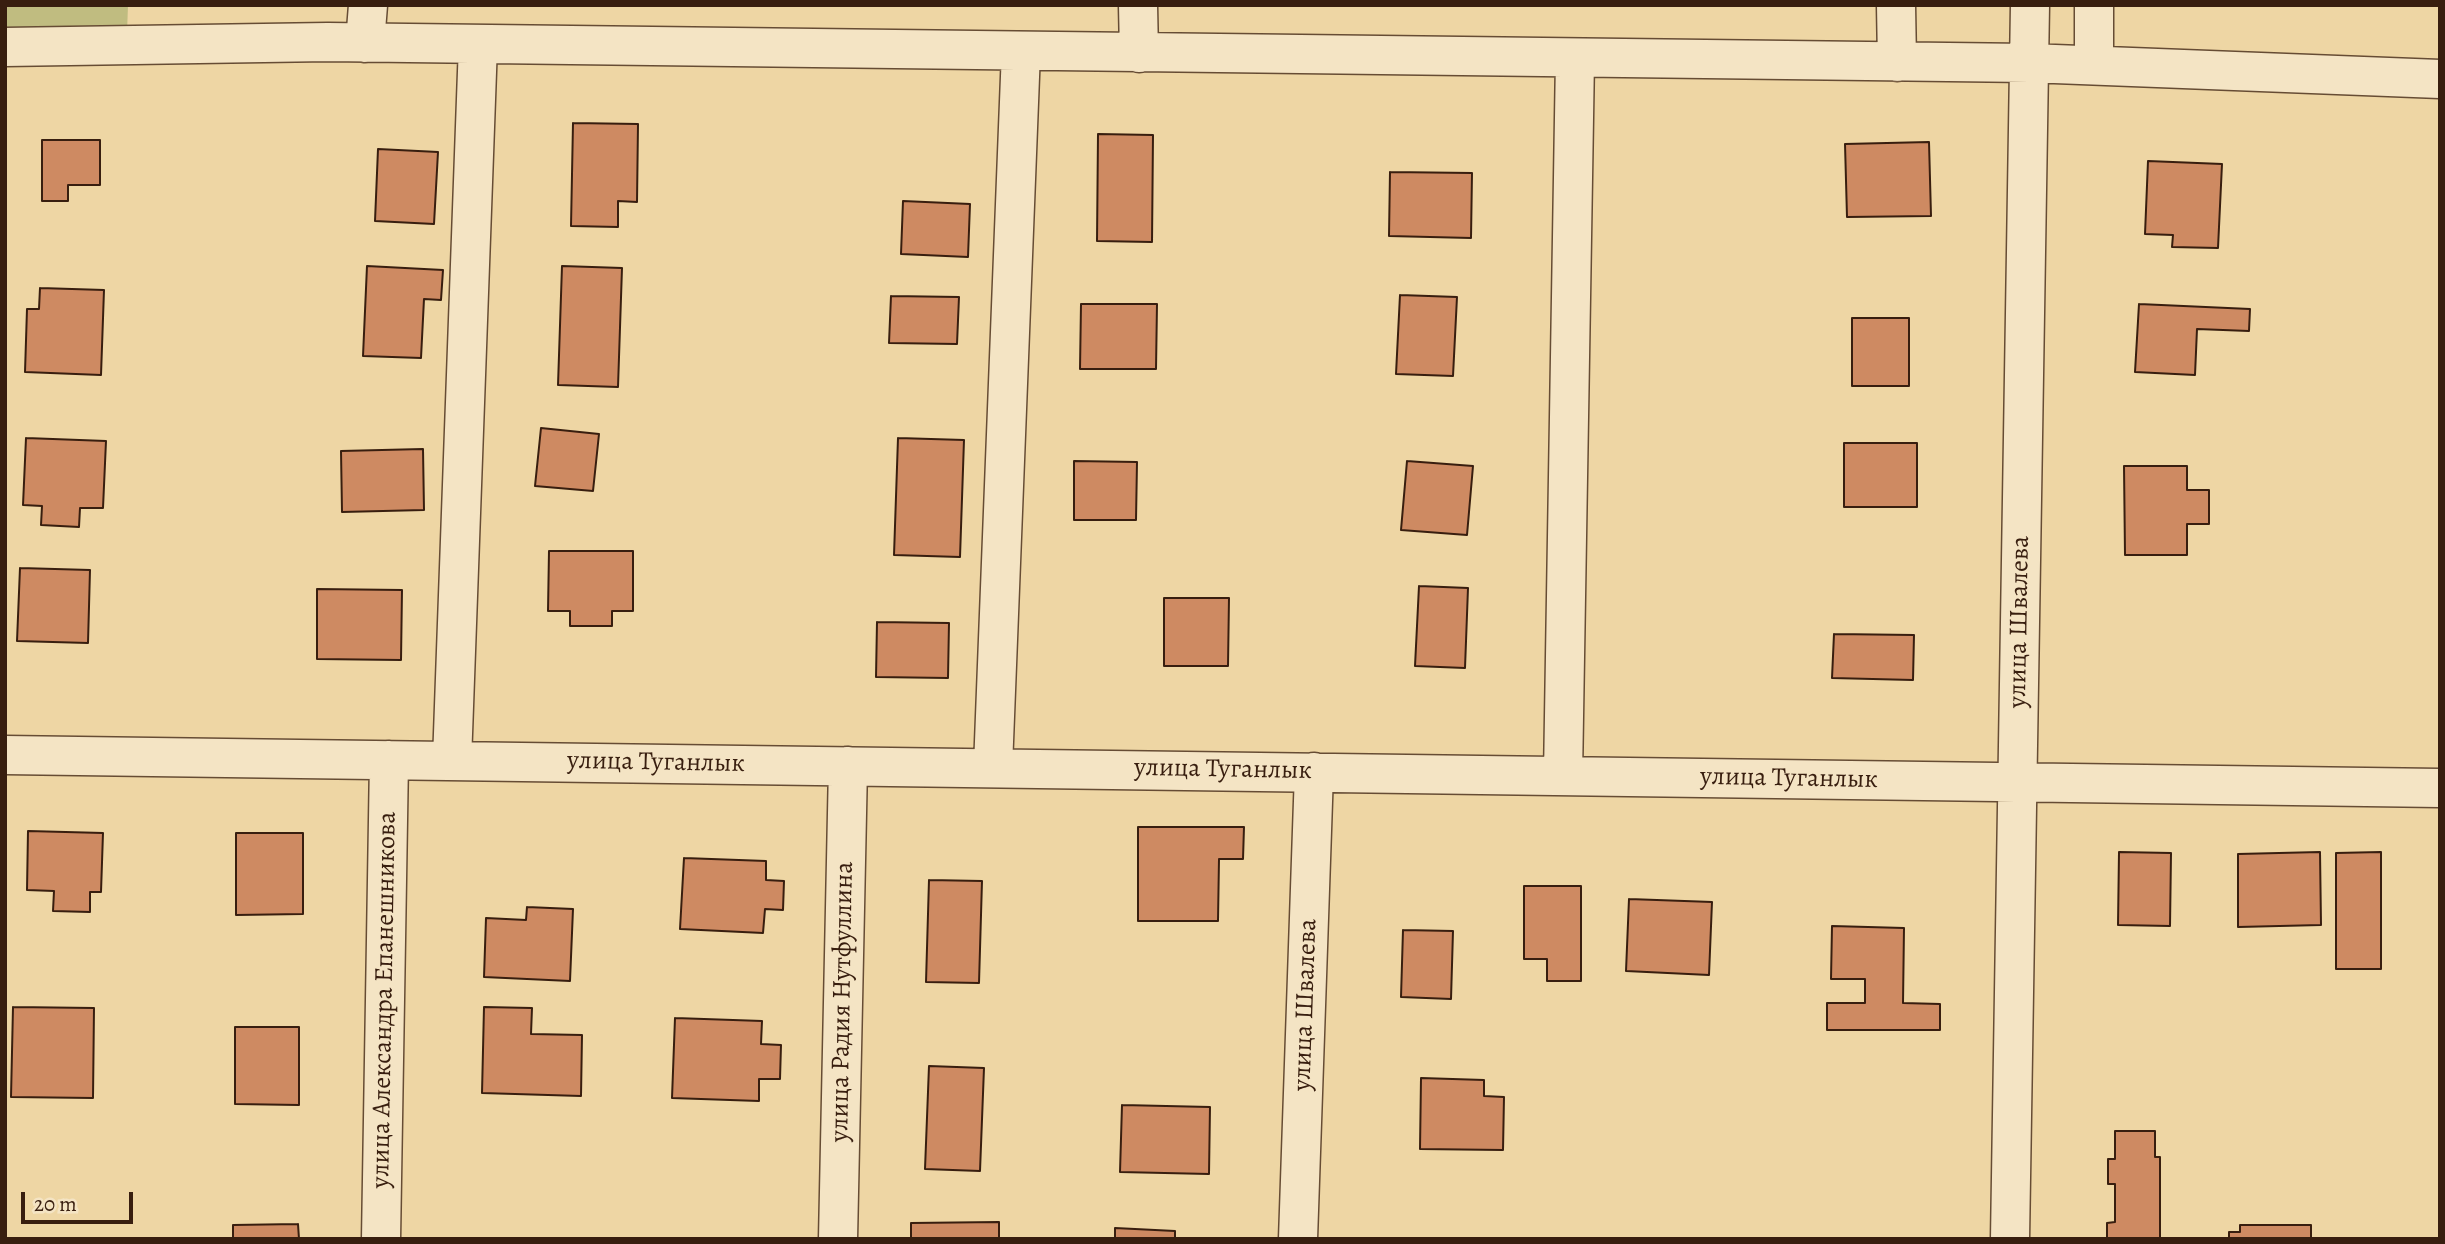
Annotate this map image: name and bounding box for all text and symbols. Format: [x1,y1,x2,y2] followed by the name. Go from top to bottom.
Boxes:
[2003,536,2037,708] street label: улица Швалева
[567,746,745,780] street label: улица Туганлык
[1134,753,1312,787] street label: улица Туганлык
[1700,762,1878,796] street label: улица Туганлык
[366,811,404,1189] street label: улица Александра Епанешникова
[825,861,861,1143] street label: улица Радия Нутфуллина
[1287,918,1325,1092] street label: улица Швалева
[24,1178,136,1222] scale bar
[34,1190,77,1218] text: 20 m

